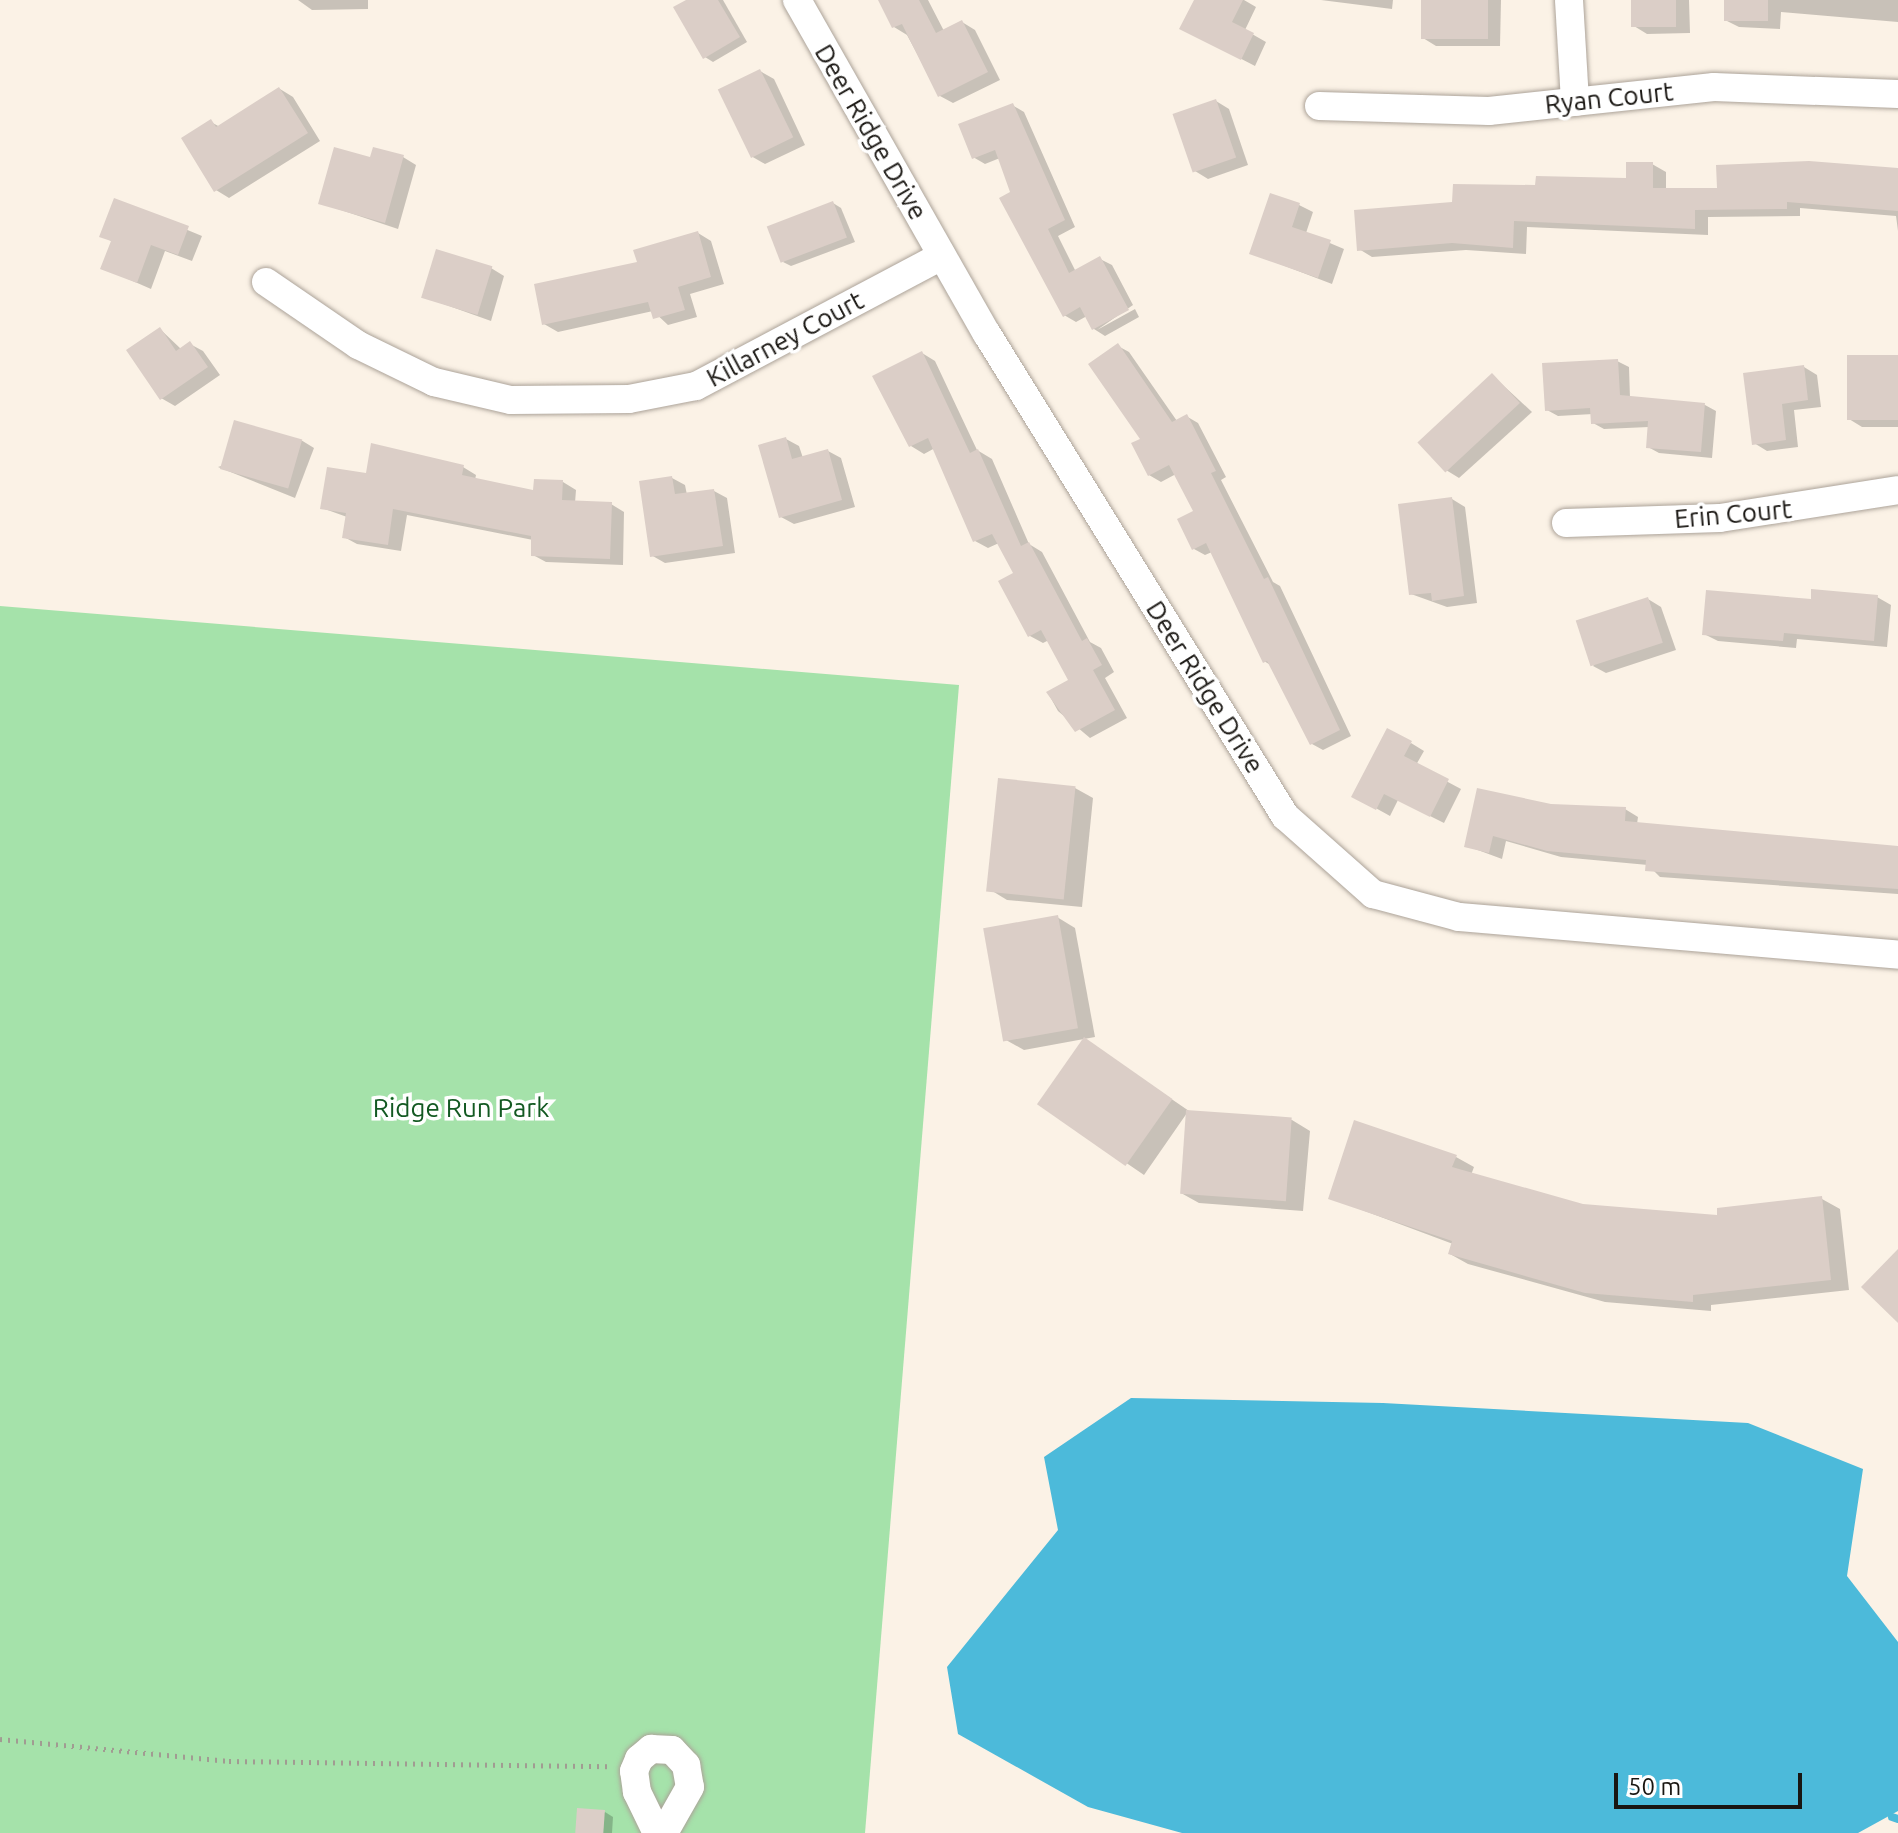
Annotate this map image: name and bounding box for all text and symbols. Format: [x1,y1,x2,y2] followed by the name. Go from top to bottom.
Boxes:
[808,39,934,225] street label: Deer Ridge Drive
[1543,76,1675,120] street label: Ryan Court
[701,285,869,393] street label: Killarney Court
[1673,493,1793,535] street label: Erin Court
[1139,595,1271,779] street label: Deer Ridge Drive
[373,1092,549,1124] park label: Ridge Run Park
[1618,1757,1806,1807] scale bar
[1628,1773,1681,1800] text: 50 m

